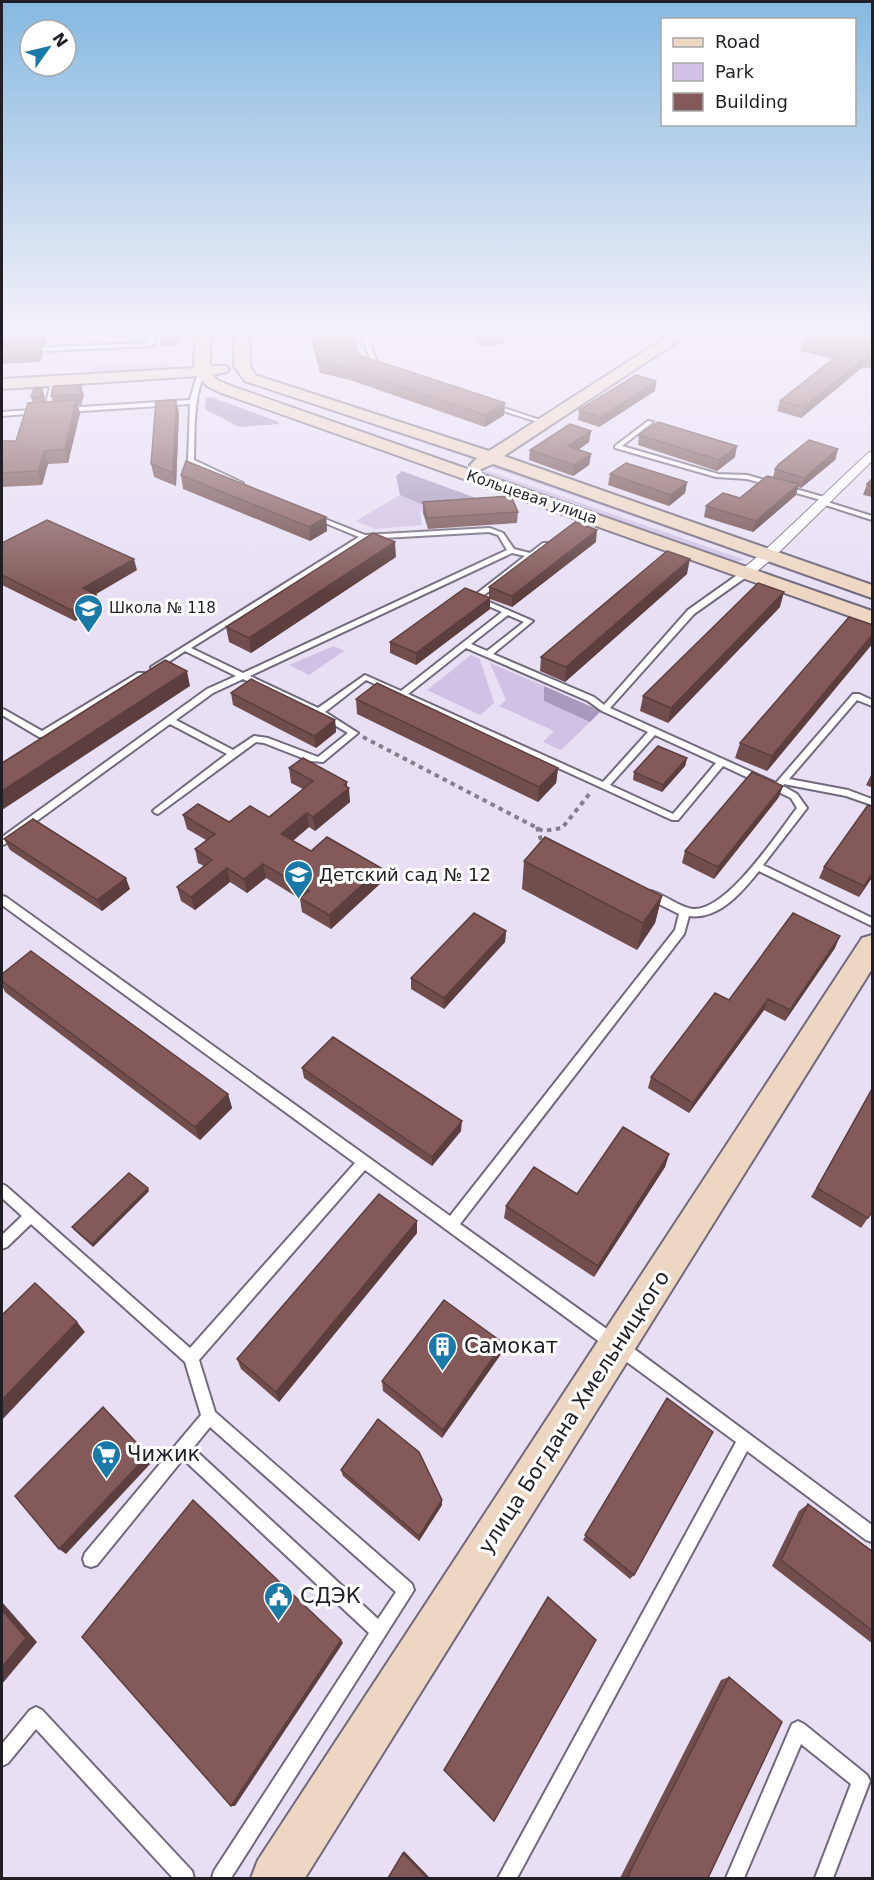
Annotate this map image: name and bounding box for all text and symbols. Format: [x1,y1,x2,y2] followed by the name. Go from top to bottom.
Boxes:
[18,18,78,78] north arrow
[661,18,856,126] legend
[48,29,72,51] text: N
[715,31,760,52] text: Road
[715,61,754,82] text: Park
[715,91,788,112] text: Building
[464,466,600,528] street label: Кольцевая улица
[72,592,104,634] school or university icon: Школа № 118
[109,599,216,617] place label: Школа № 118
[282,858,314,900] school or university icon: Детский сад № 12
[319,864,491,885] place label: Детский сад № 12
[473,1266,675,1558] street label: улица Богдана Хмельницкого
[427,1330,459,1372] building icon: Самокат
[464,1334,558,1358] place label: Самокат
[90,1438,122,1480] supermarket icon: Чижик
[127,1442,200,1466] place label: Чижик
[263,1580,295,1622] public building icon: СДЭК
[300,1584,361,1608] place label: СДЭК

